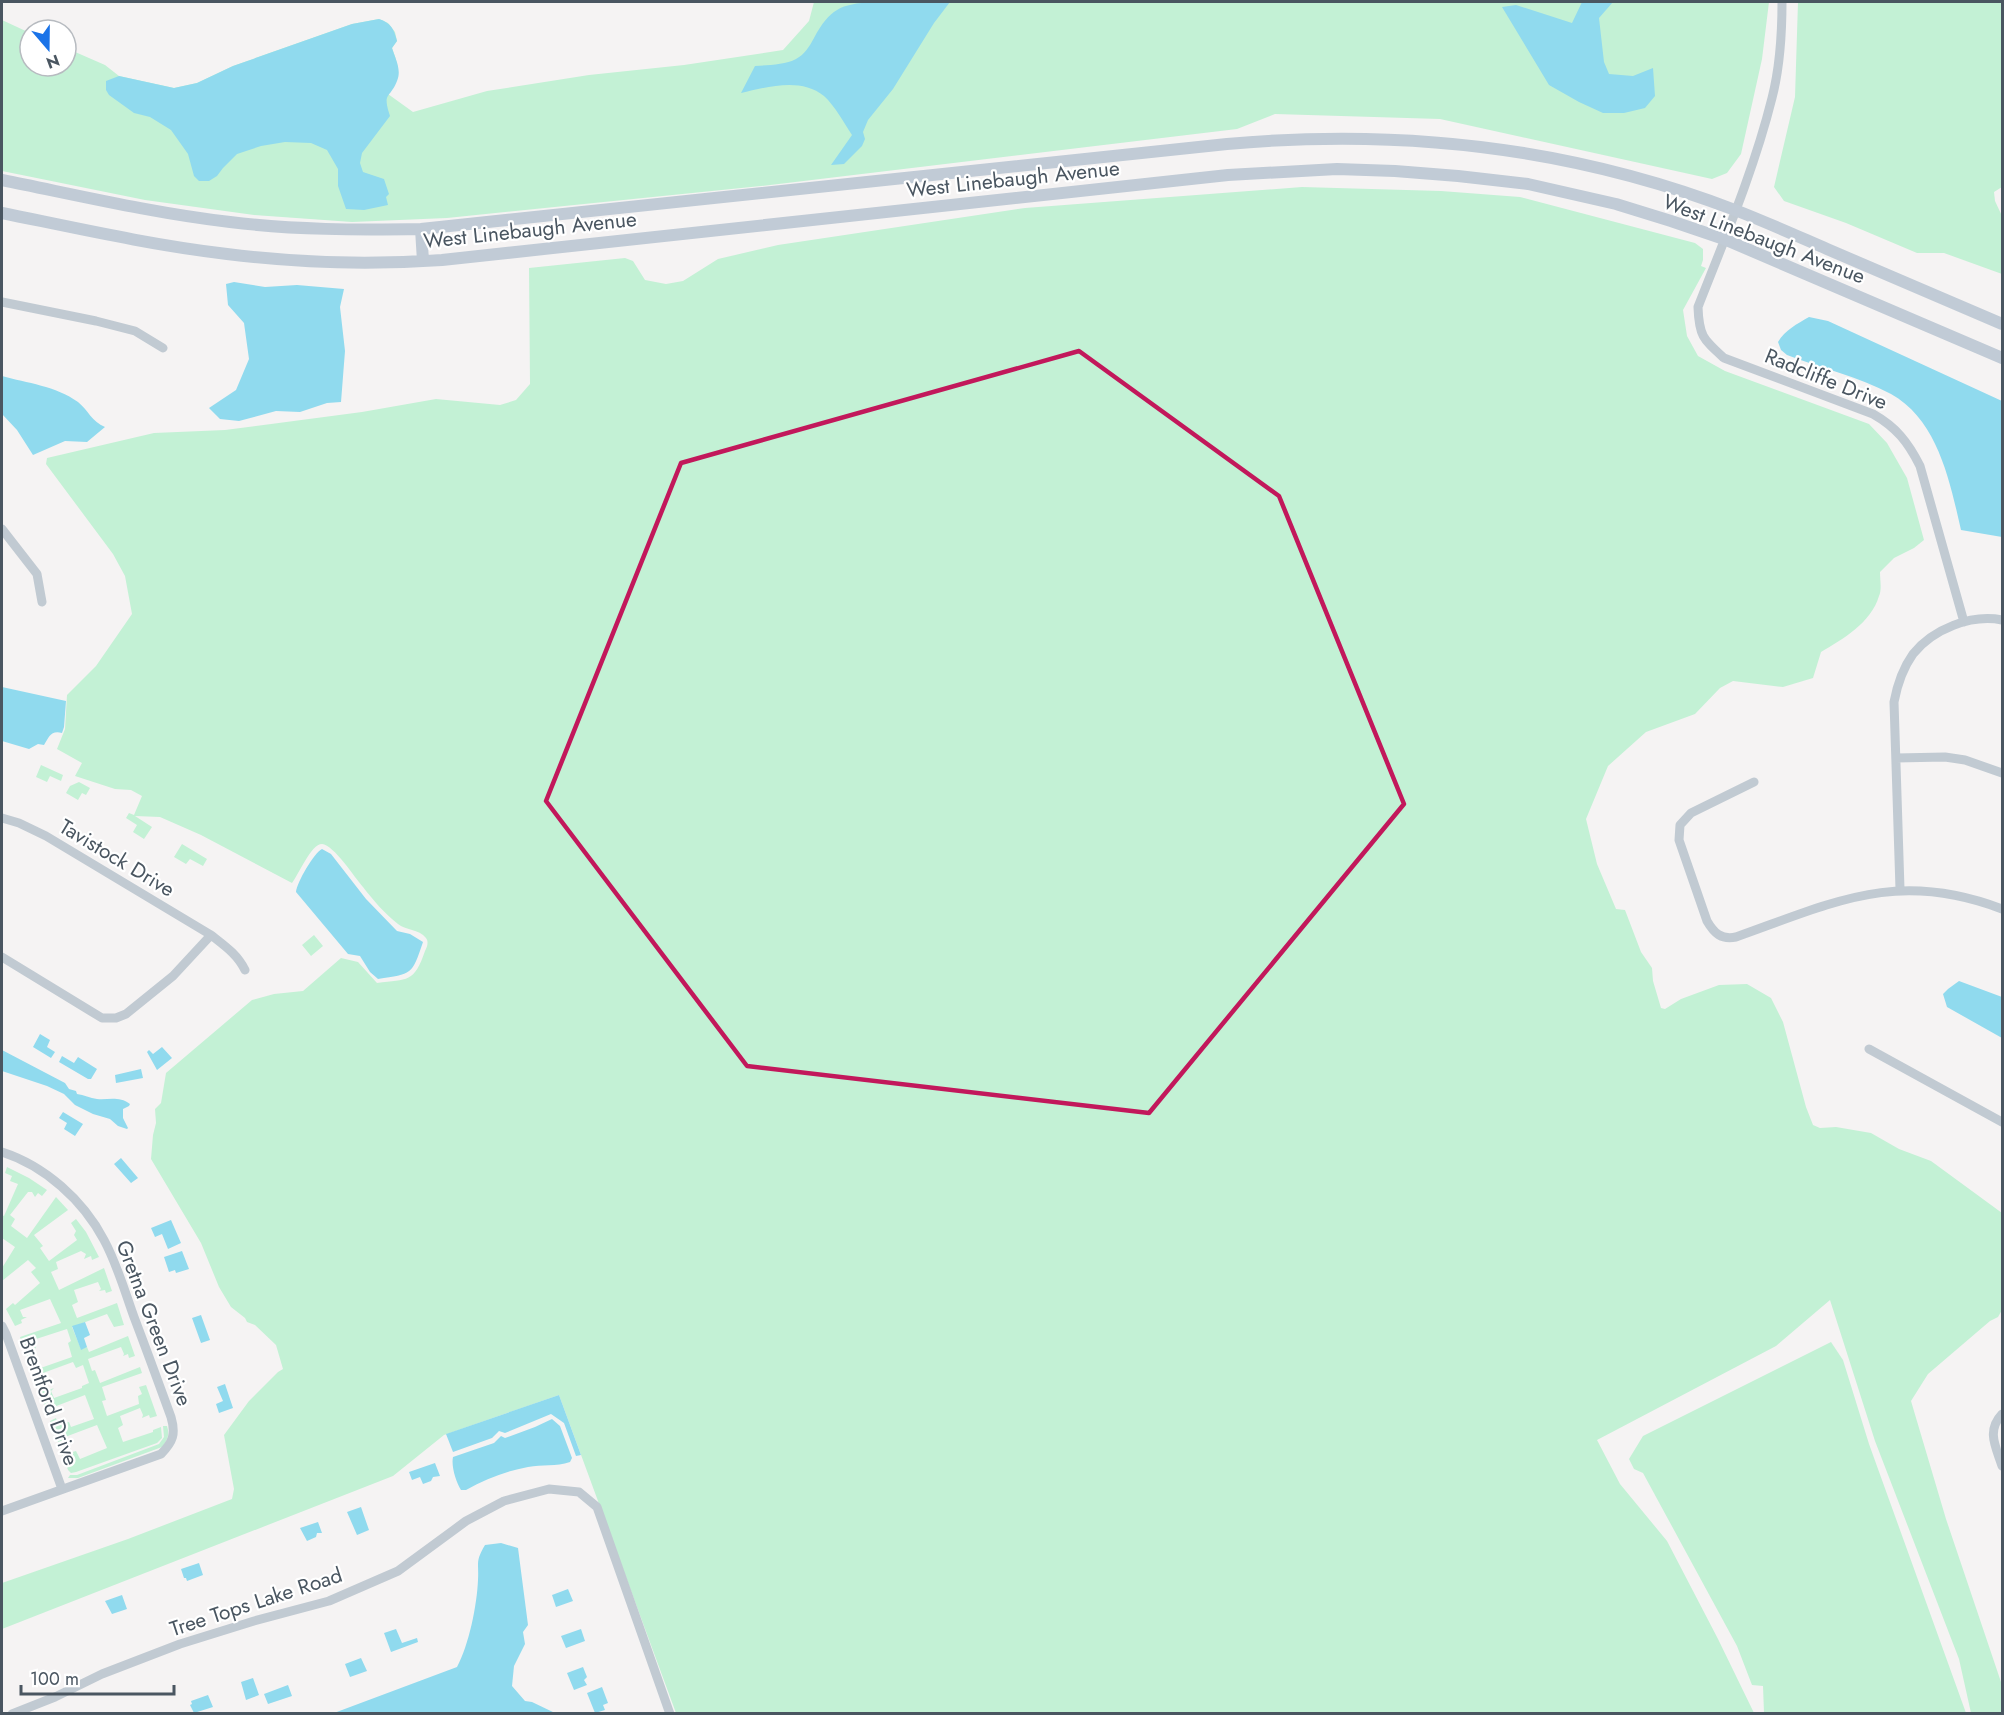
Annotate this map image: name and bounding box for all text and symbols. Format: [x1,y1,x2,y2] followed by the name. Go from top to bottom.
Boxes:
[18,18,78,78] north arrow
[43,49,63,75] text: N
[905,153,1121,205] street label: West Linebaugh Avenue
[1659,187,1870,291] street label: West Linebaugh Avenue
[422,204,638,256] street label: West Linebaugh Avenue
[1760,341,1892,417] street label: Radcliffe Drive
[54,812,180,904] street label: Tavistock Drive
[109,1236,199,1410] street label: Gretna Green Drive
[12,1332,86,1470] street label: Brentford Drive
[166,1560,346,1644] street label: Tree Tops Lake Road
[21,1658,174,1696] scale bar
[30,1666,79,1692] text: 100 m

